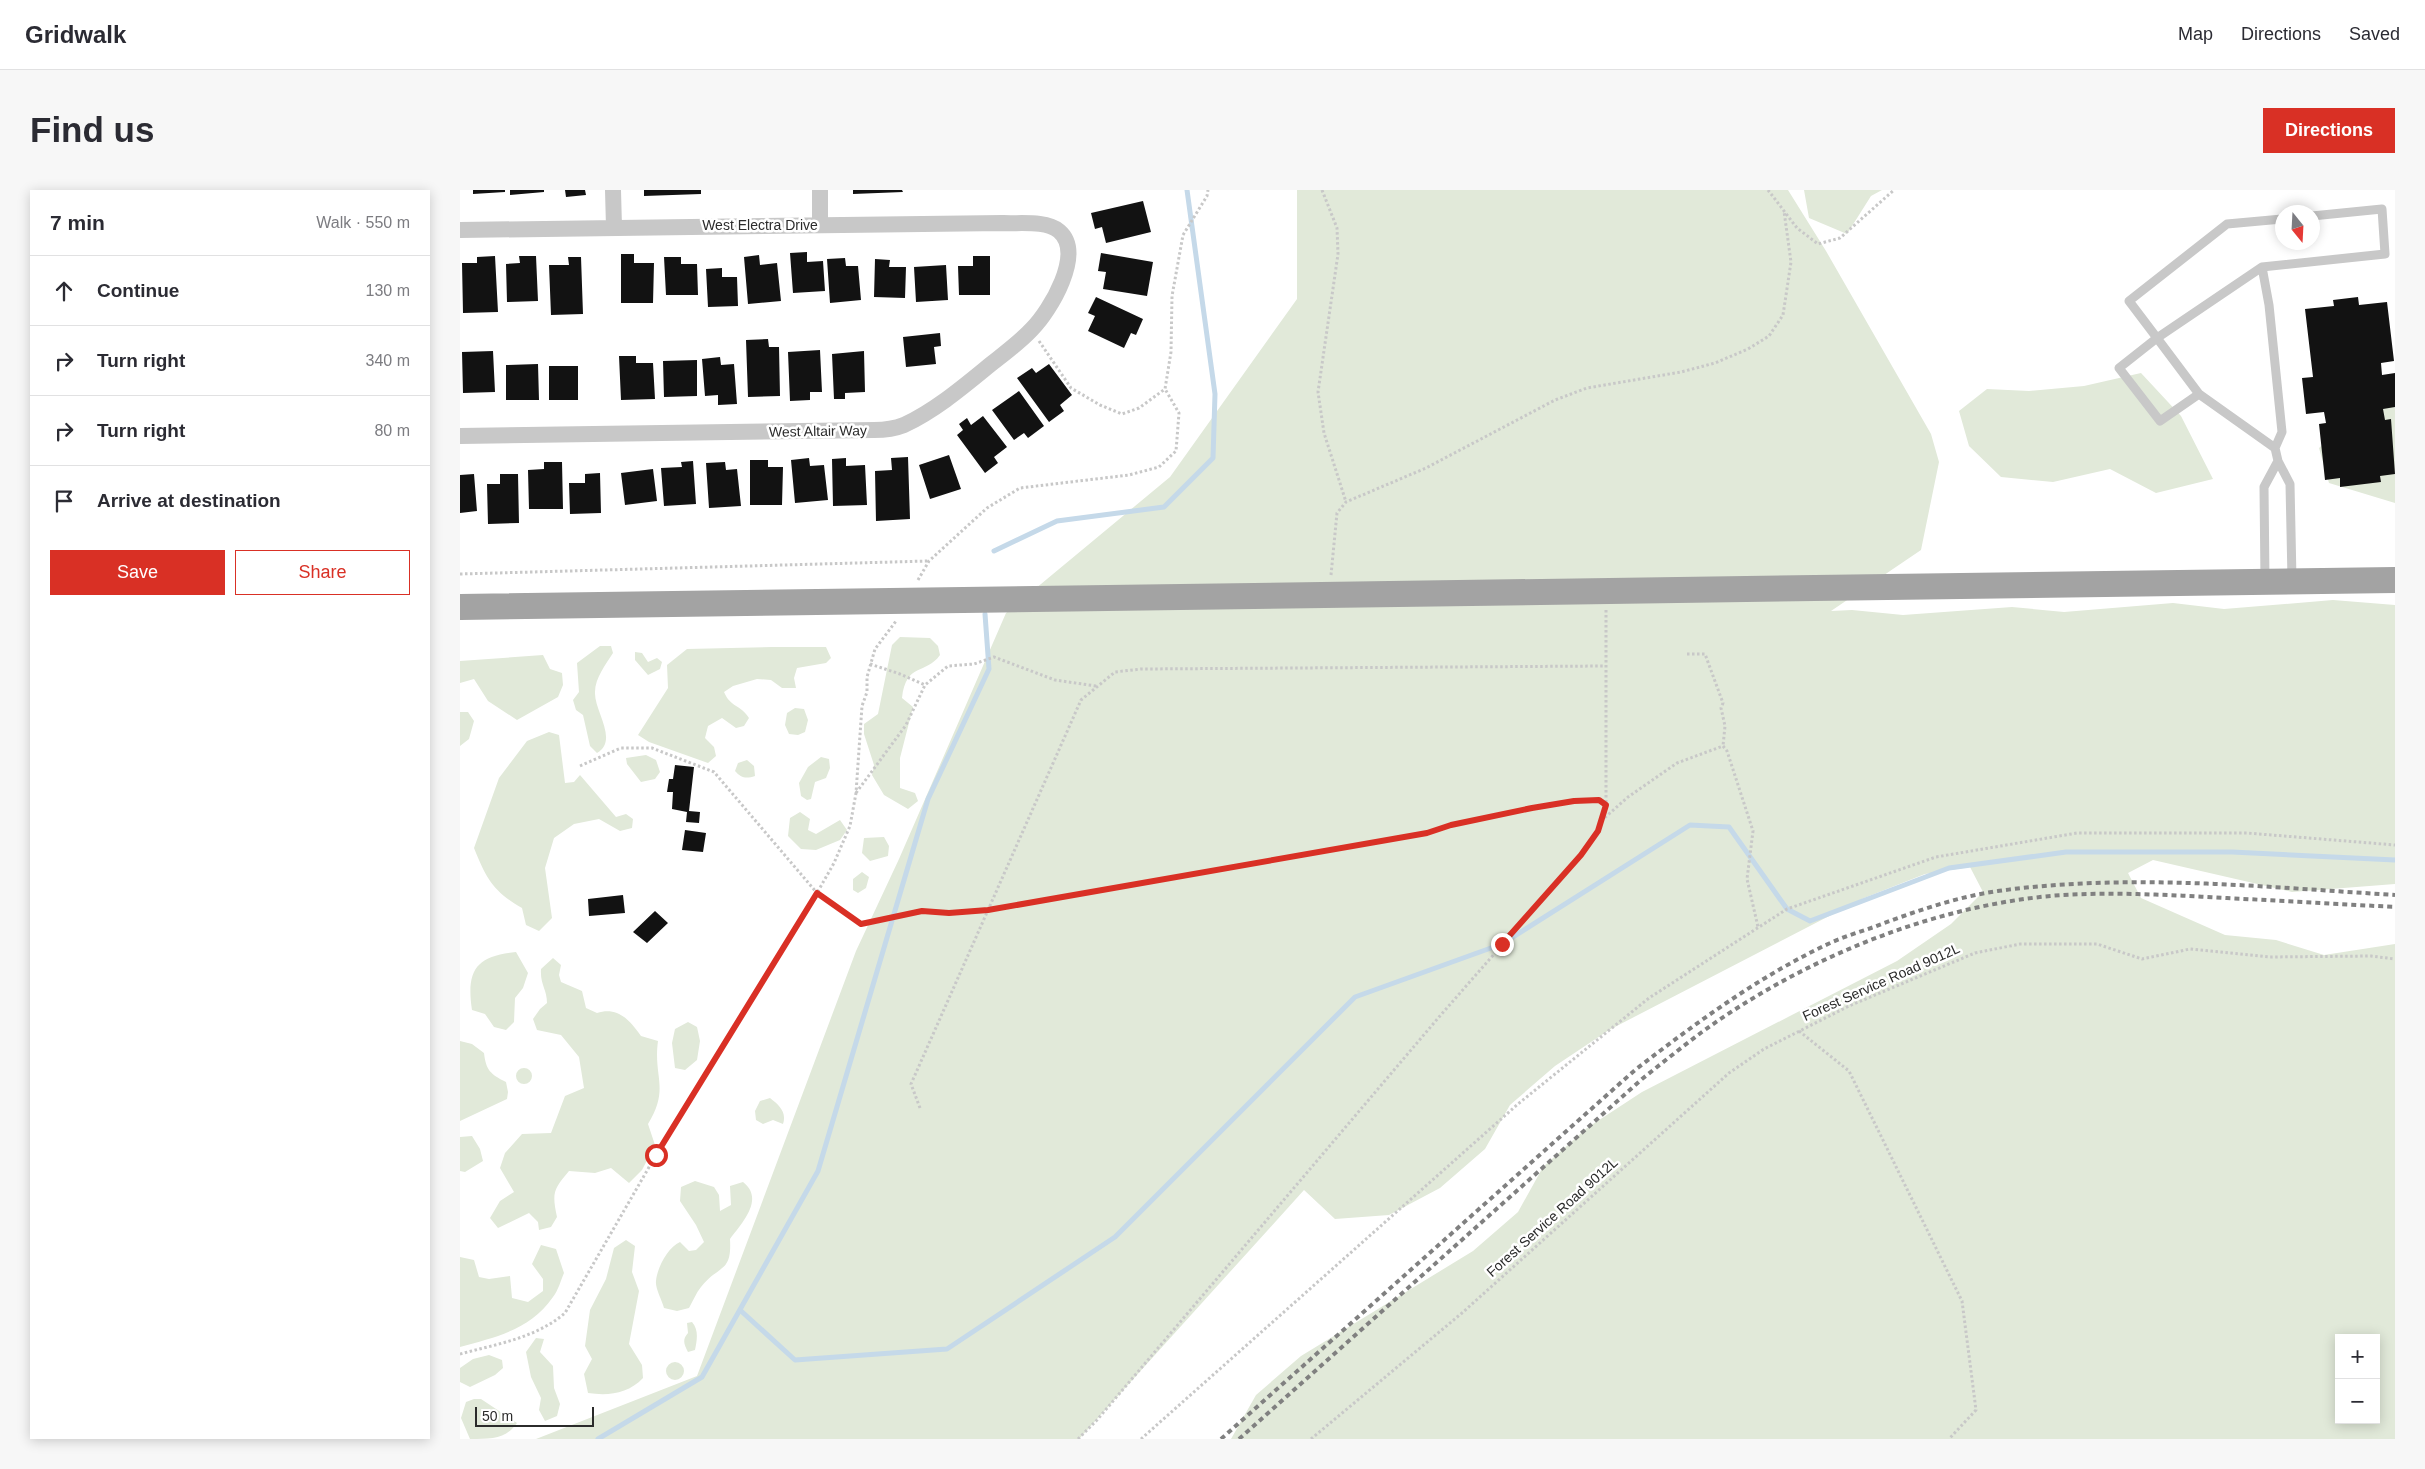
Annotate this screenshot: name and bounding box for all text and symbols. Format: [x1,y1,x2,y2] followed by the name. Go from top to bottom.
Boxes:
[25,21,126,48] text: Gridwalk
[2178,24,2213,44] text: Map
[2241,24,2321,44] text: Directions
[2349,24,2400,44] text: Saved
[2263,108,2395,153] button: Directions
[30,110,154,149] text: Find us
[2275,205,2320,250] north arrow
[50,211,105,234] text: 7 min
[316,214,410,231] text: Walk · 550 m
[702,217,818,233] street label: West Electra Drive
[50,277,78,305] icon: ahead
[97,280,179,301] text: Continue
[366,282,410,299] text: 130 m
[50,347,78,375] icon: right
[97,350,185,371] text: Turn right
[366,352,410,369] text: 340 m
[50,417,78,445] icon: right
[97,420,185,441] text: Turn right
[374,422,410,439] text: 80 m
[769,422,867,440] street label: West Altair Way
[50,487,78,515] icon: arrive
[97,490,281,511] text: Arrive at destination
[50,550,225,595] button: Save
[235,550,410,595] button: Share
[1491,933,1514,956] route end
[1800,940,1962,1024] street label: Forest Service Road 9012L
[645,1144,668,1167] route start
[1483,1154,1621,1280] street label: Forest Service Road 9012L
[2335,1334,2380,1424] map controls
[2335,1334,2380,1379] button: +
[2335,1379,2380,1424] button: −
[475,1404,594,1427] scale bar
[482,1408,513,1424] text: 50 m

